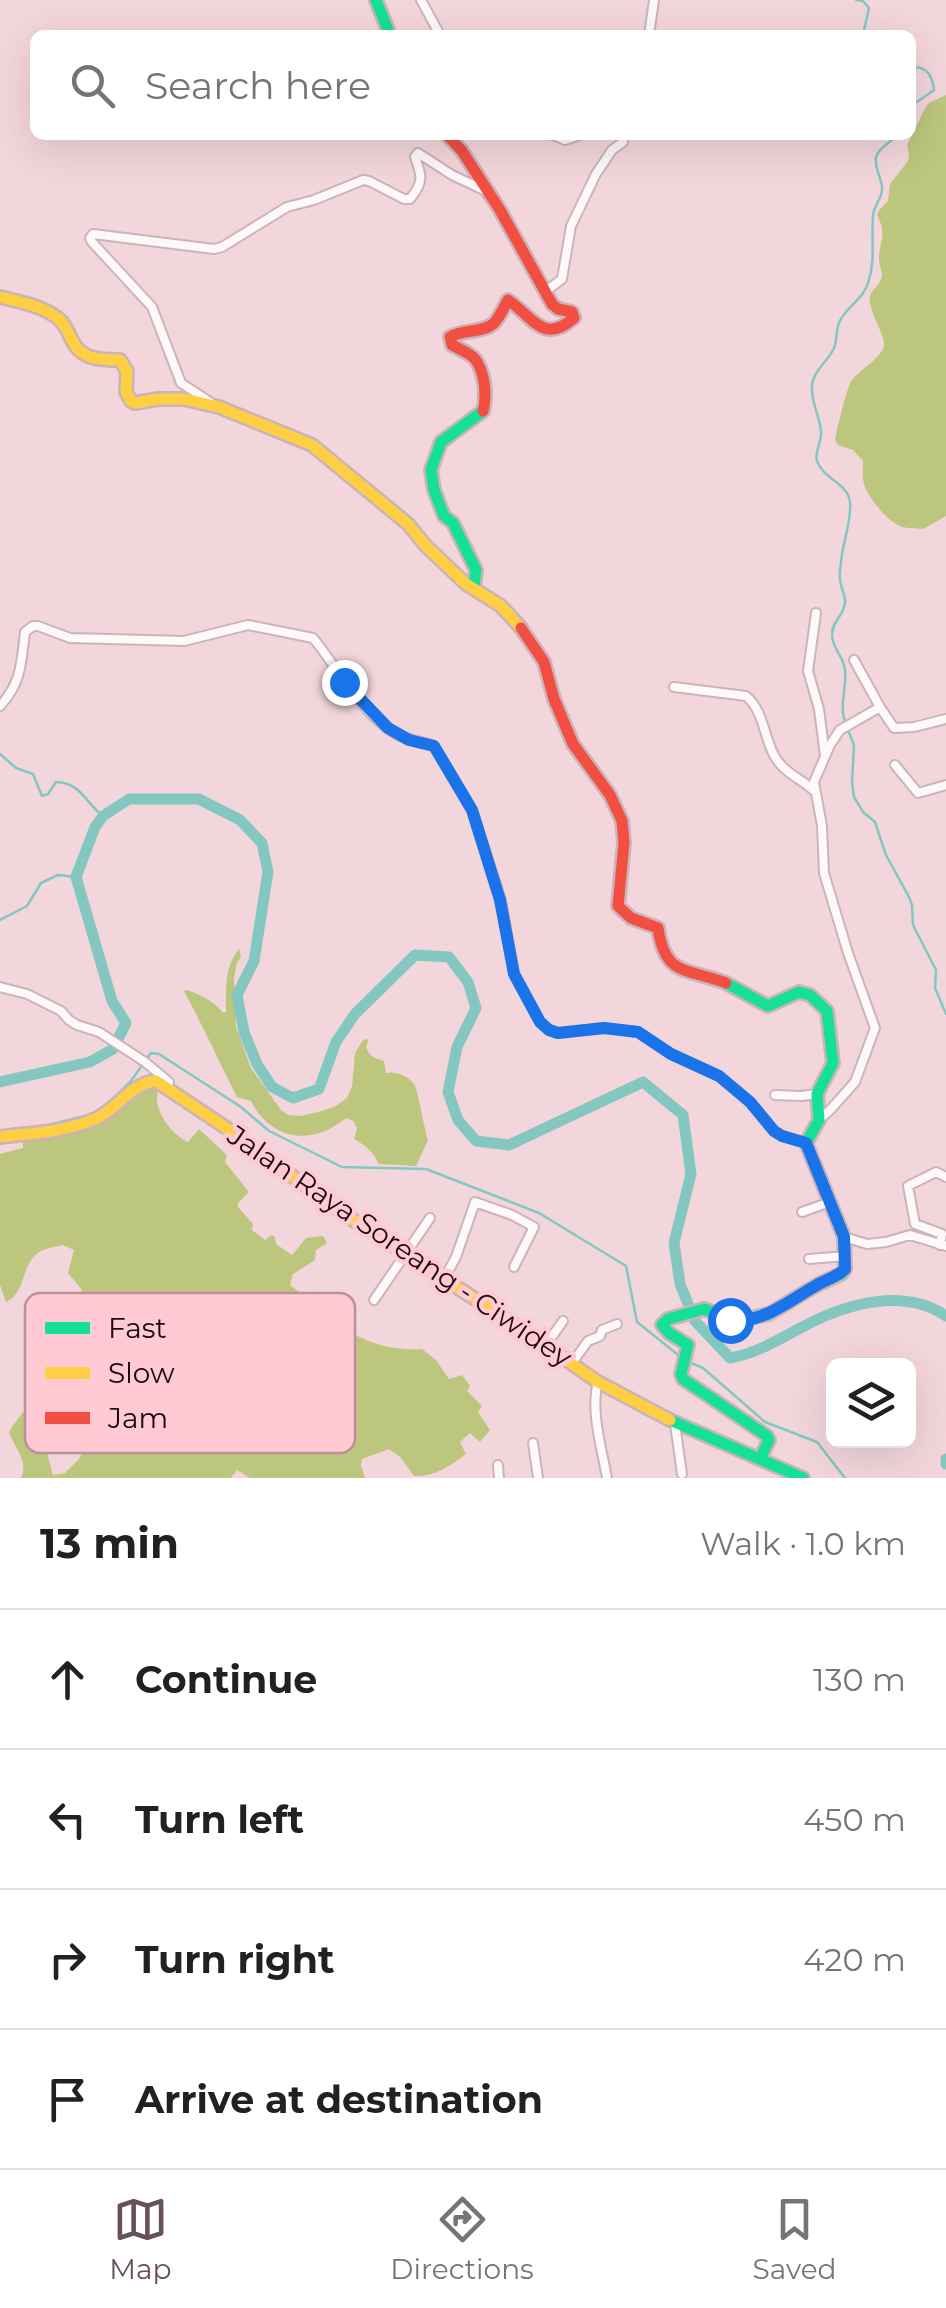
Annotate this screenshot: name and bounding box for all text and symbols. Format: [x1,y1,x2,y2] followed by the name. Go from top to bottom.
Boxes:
[30,30,916,140] search box
[65,58,120,113] icon: search
[145,62,371,109] text: Search here
[322,660,368,706] route end
[221,1117,579,1375] street label: Jalan Raya Soreang - Ciwidey
[25,1293,355,1453] legend
[708,1298,754,1344] route start
[108,1311,167,1345] text: Fast
[108,1356,175,1390] text: Slow
[826,1358,916,1448] map controls
[826,1358,916,1448] button: layers
[107,1401,168,1435] text: Jam
[40,1517,179,1569] text: 13 min
[700,1524,906,1563] text: Walk · 1.0 km
[40,1652,95,1707] icon: ahead
[135,1656,317,1703] text: Continue
[813,1660,906,1699] text: 130 m
[40,1792,95,1847] icon: left
[135,1796,304,1843] text: Turn left
[803,1800,906,1839] text: 450 m
[40,1932,95,1987] icon: right
[135,1936,334,1983] text: Turn right
[803,1940,906,1979] text: 420 m
[40,2072,95,2127] icon: arrive
[135,2076,543,2123] text: Arrive at destination
[109,2192,172,2286] tab: Map
[390,2192,534,2286] tab: Directions
[752,2192,837,2286] tab: Saved

